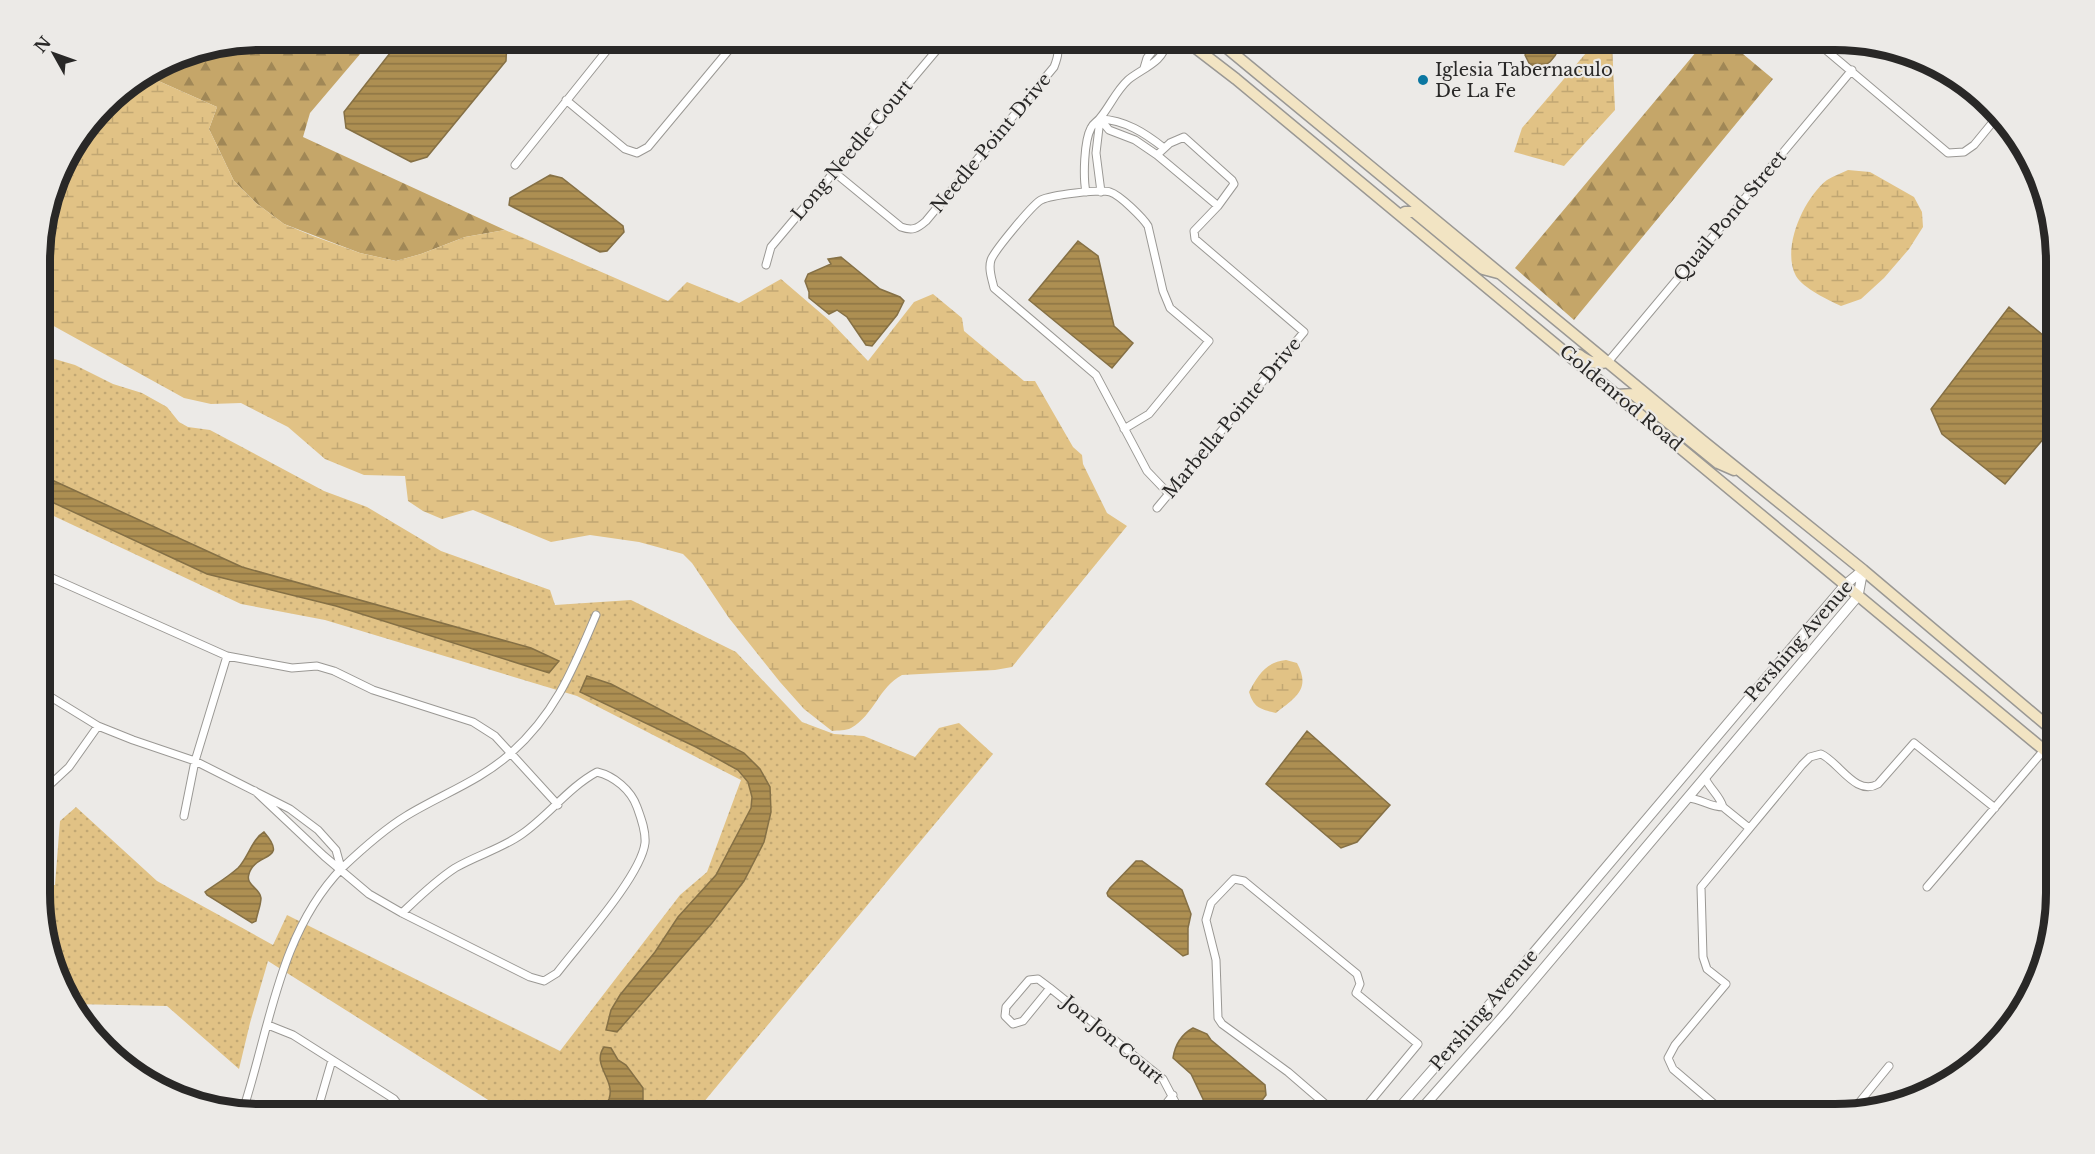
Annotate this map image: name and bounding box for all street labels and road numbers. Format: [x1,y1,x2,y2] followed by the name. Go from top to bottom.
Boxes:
[926,69,1056,217] street label: Needle Point Drive
[787,75,917,225] street label: Long Needle Court
[1669,146,1791,286] street label: Quail Pond Street
[1158,333,1306,503] street label: Marbella Pointe Drive
[1555,340,1687,456] street label: Goldenrod Road
[1740,576,1858,706] street label: Pershing Avenue
[1425,945,1543,1075] street label: Pershing Avenue
[1056,990,1168,1089] street label: Jon Jon Court

